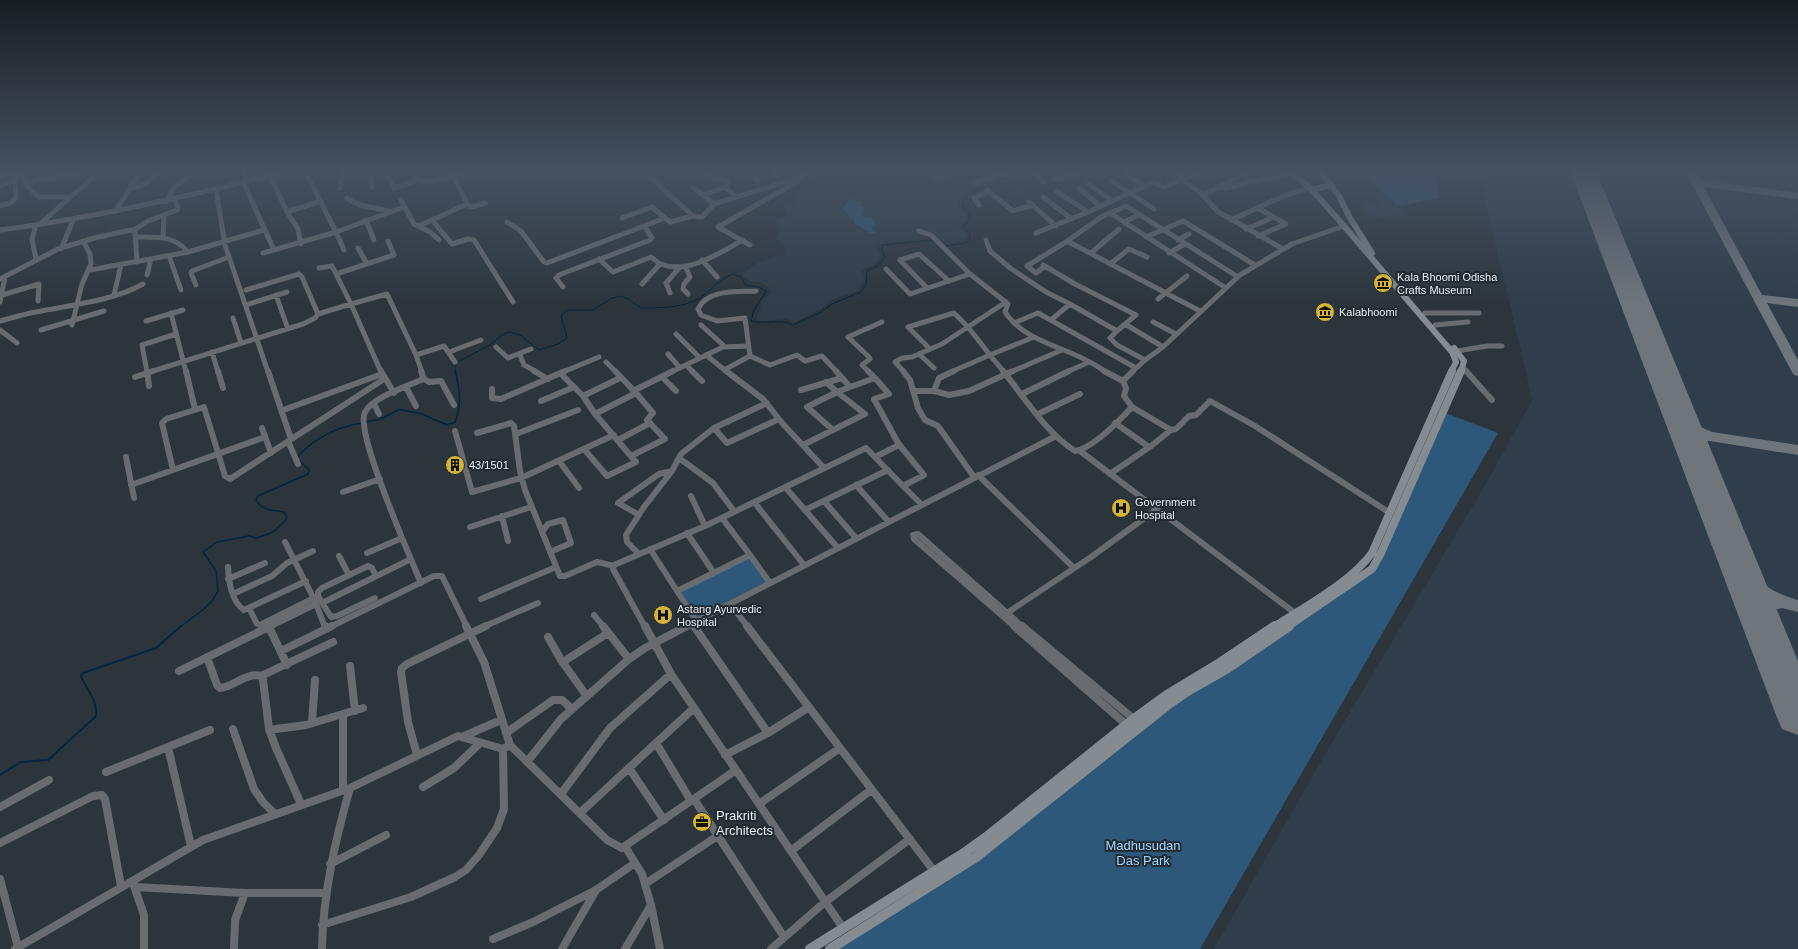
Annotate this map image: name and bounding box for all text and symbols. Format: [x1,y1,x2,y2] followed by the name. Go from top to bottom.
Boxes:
[1397,271,1498,296] place label: Kala Bhoomi Odisha Crafts Museum
[1372,272,1394,294] museum icon: Kala Bhoomi Odisha Crafts Museum
[1314,301,1336,323] museum icon: Kalabhoomi
[1339,306,1397,318] place label: Kalabhoomi
[444,454,466,476] building icon: 43/1501
[469,459,509,471] place label: 43/1501
[1135,496,1196,521] place label: Government Hospital
[1110,497,1132,519] hospital icon: Government Hospital
[677,603,762,628] place label: Astang Ayurvedic Hospital
[652,604,674,626] hospital icon: Astang Ayurvedic Hospital
[716,808,774,838] place label: Prakriti Architects
[691,811,713,833] office icon: Prakriti Architects
[1105,838,1181,868] park label: Madhusudan Das Park

